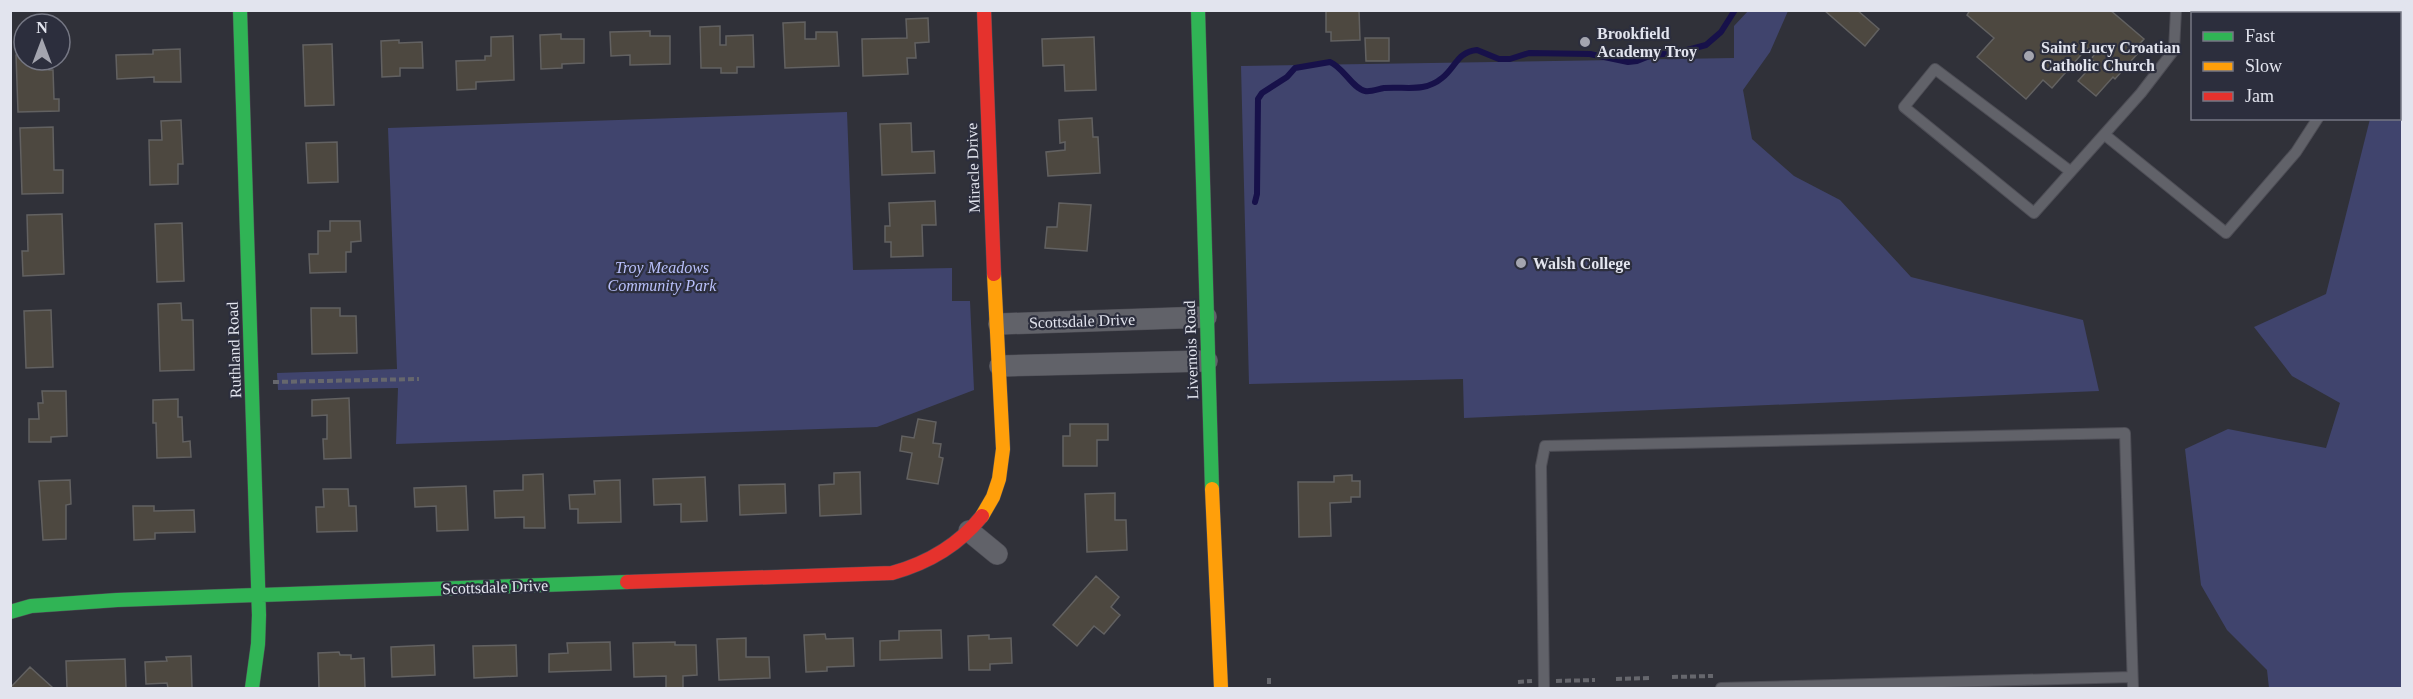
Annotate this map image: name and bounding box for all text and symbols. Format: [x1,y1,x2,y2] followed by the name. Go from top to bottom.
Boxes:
[12,12,72,72] north arrow
[2191,12,2401,120] legend
[36,19,48,36] text: N
[1597,25,1697,61] place label: Brookfield Academy Troy
[2245,26,2275,46] text: Fast
[1578,35,1592,49] marker: Brookfield Academy Troy
[2041,39,2180,74] place label: Saint Lucy Croatian Catholic Church
[2022,49,2036,63] marker: Saint Lucy Croatian Catholic Church
[2245,56,2282,76] text: Slow
[2245,86,2274,106] text: Jam
[963,123,983,213] street label: Miracle Drive
[1533,255,1630,273] place label: Walsh College
[1514,256,1528,270] marker: Walsh College
[608,259,717,295] park label: Troy Meadows Community Park
[1181,300,1201,400] street label: Livernois Road
[224,302,244,398] street label: Ruthland Road
[1029,311,1135,331] street label: Scottsdale Drive
[442,577,548,597] street label: Scottsdale Drive

